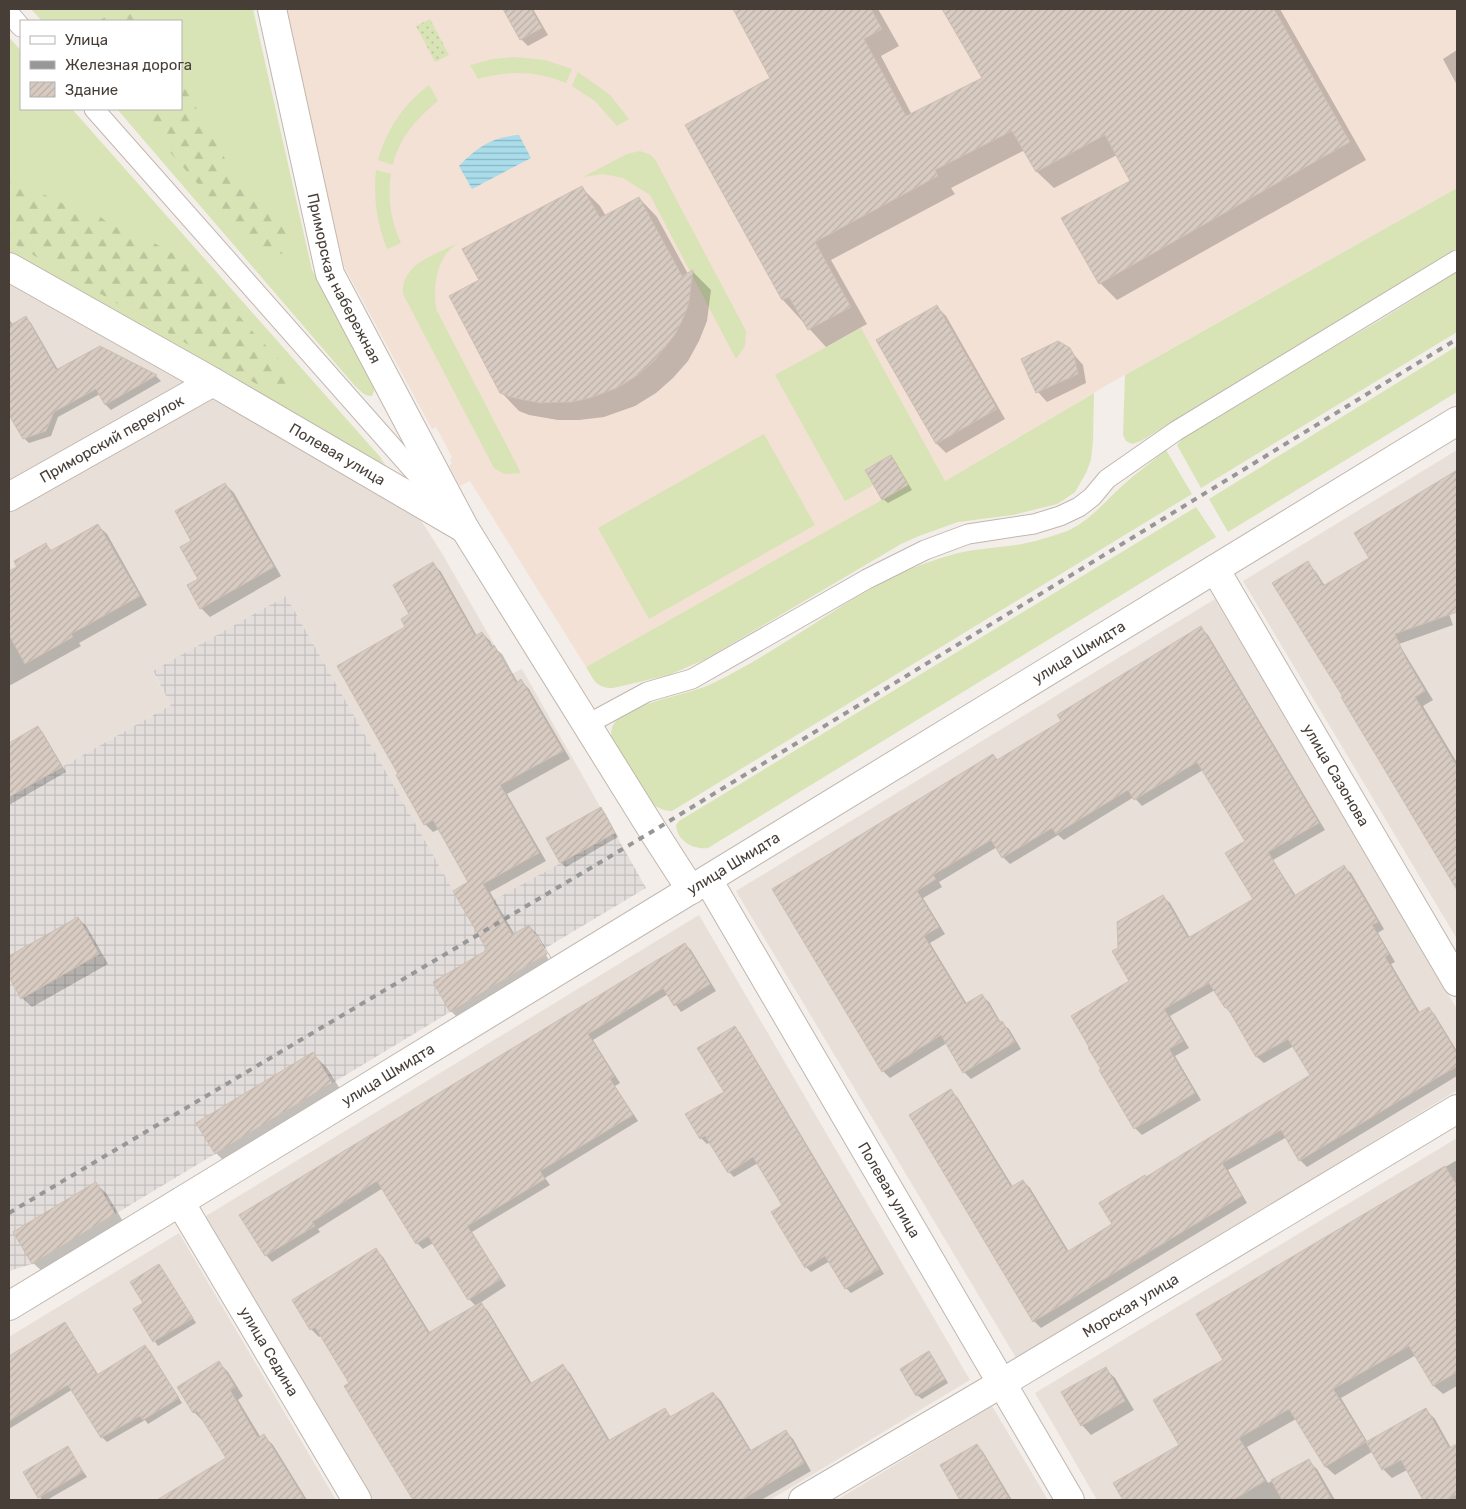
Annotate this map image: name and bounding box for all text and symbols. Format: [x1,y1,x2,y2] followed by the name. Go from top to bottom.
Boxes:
[20,20,182,110] legend
[65,31,108,49] text: Улица
[65,56,192,74] text: Железная дорога
[65,81,118,99] text: Здание
[304,191,385,367] street label: Приморская набережная
[37,391,187,487] street label: Приморский переулок
[286,419,388,489] street label: Полевая улица
[1029,617,1129,687] street label: улица Шмидта
[1299,721,1373,830] street label: улица Сазонова
[684,828,783,899] street label: улица Шмидта
[338,1040,438,1110] street label: улица Шмидта
[854,1139,924,1241] street label: Полевая улица
[1079,1270,1182,1341] street label: Морская улица
[235,1304,302,1400] street label: улица Седина

